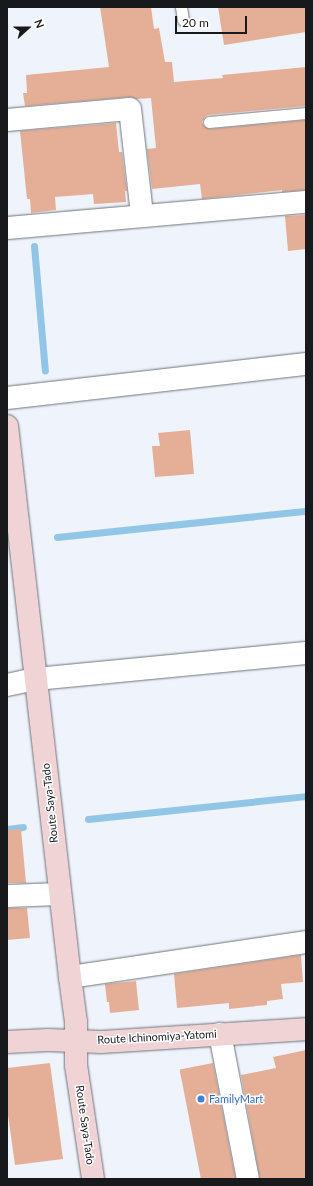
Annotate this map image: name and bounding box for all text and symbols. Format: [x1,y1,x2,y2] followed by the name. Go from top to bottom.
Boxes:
[8,8,48,48] north arrow
[177,8,249,34] scale bar
[182,15,209,30] text: 20 m
[32,17,47,30] text: N
[39,762,61,844] street label: Route Saya-Tado
[97,1027,217,1047] street label: Route Ichinomiya-Yatomi
[73,1084,97,1166] street label: Route Saya-Tado
[209,1092,263,1106] place label: FamilyMart
[196,1094,206,1104] marker: FamilyMart

